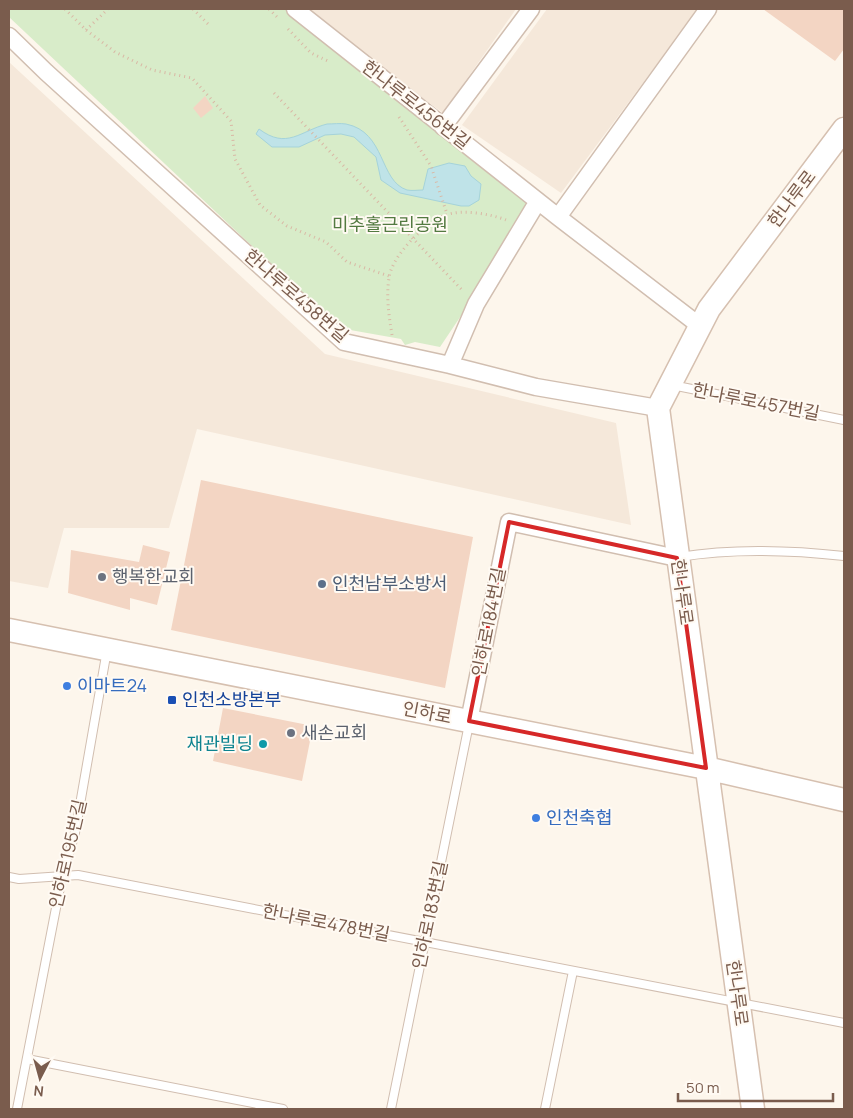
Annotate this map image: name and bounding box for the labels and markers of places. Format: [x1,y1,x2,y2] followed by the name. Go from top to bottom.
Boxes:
[112,564,195,588] place label: 행복한교회
[96,571,108,583] marker: 행복한교회
[332,571,448,595] place label: 인천남부소방서
[316,578,328,590] marker: 인천남부소방서
[77,673,147,697] place label: 이마트24
[61,680,73,692] marker: 이마트24
[182,687,281,711] place label: 인천소방본부
[166,694,178,706] marker: 인천소방본부
[301,720,367,744] place label: 새손교회
[285,727,297,739] marker: 새손교회
[187,731,253,755] place label: 재관빌딩
[257,738,269,750] marker: 재관빌딩
[546,805,612,829] place label: 인천축협
[530,812,542,824] marker: 인천축협

